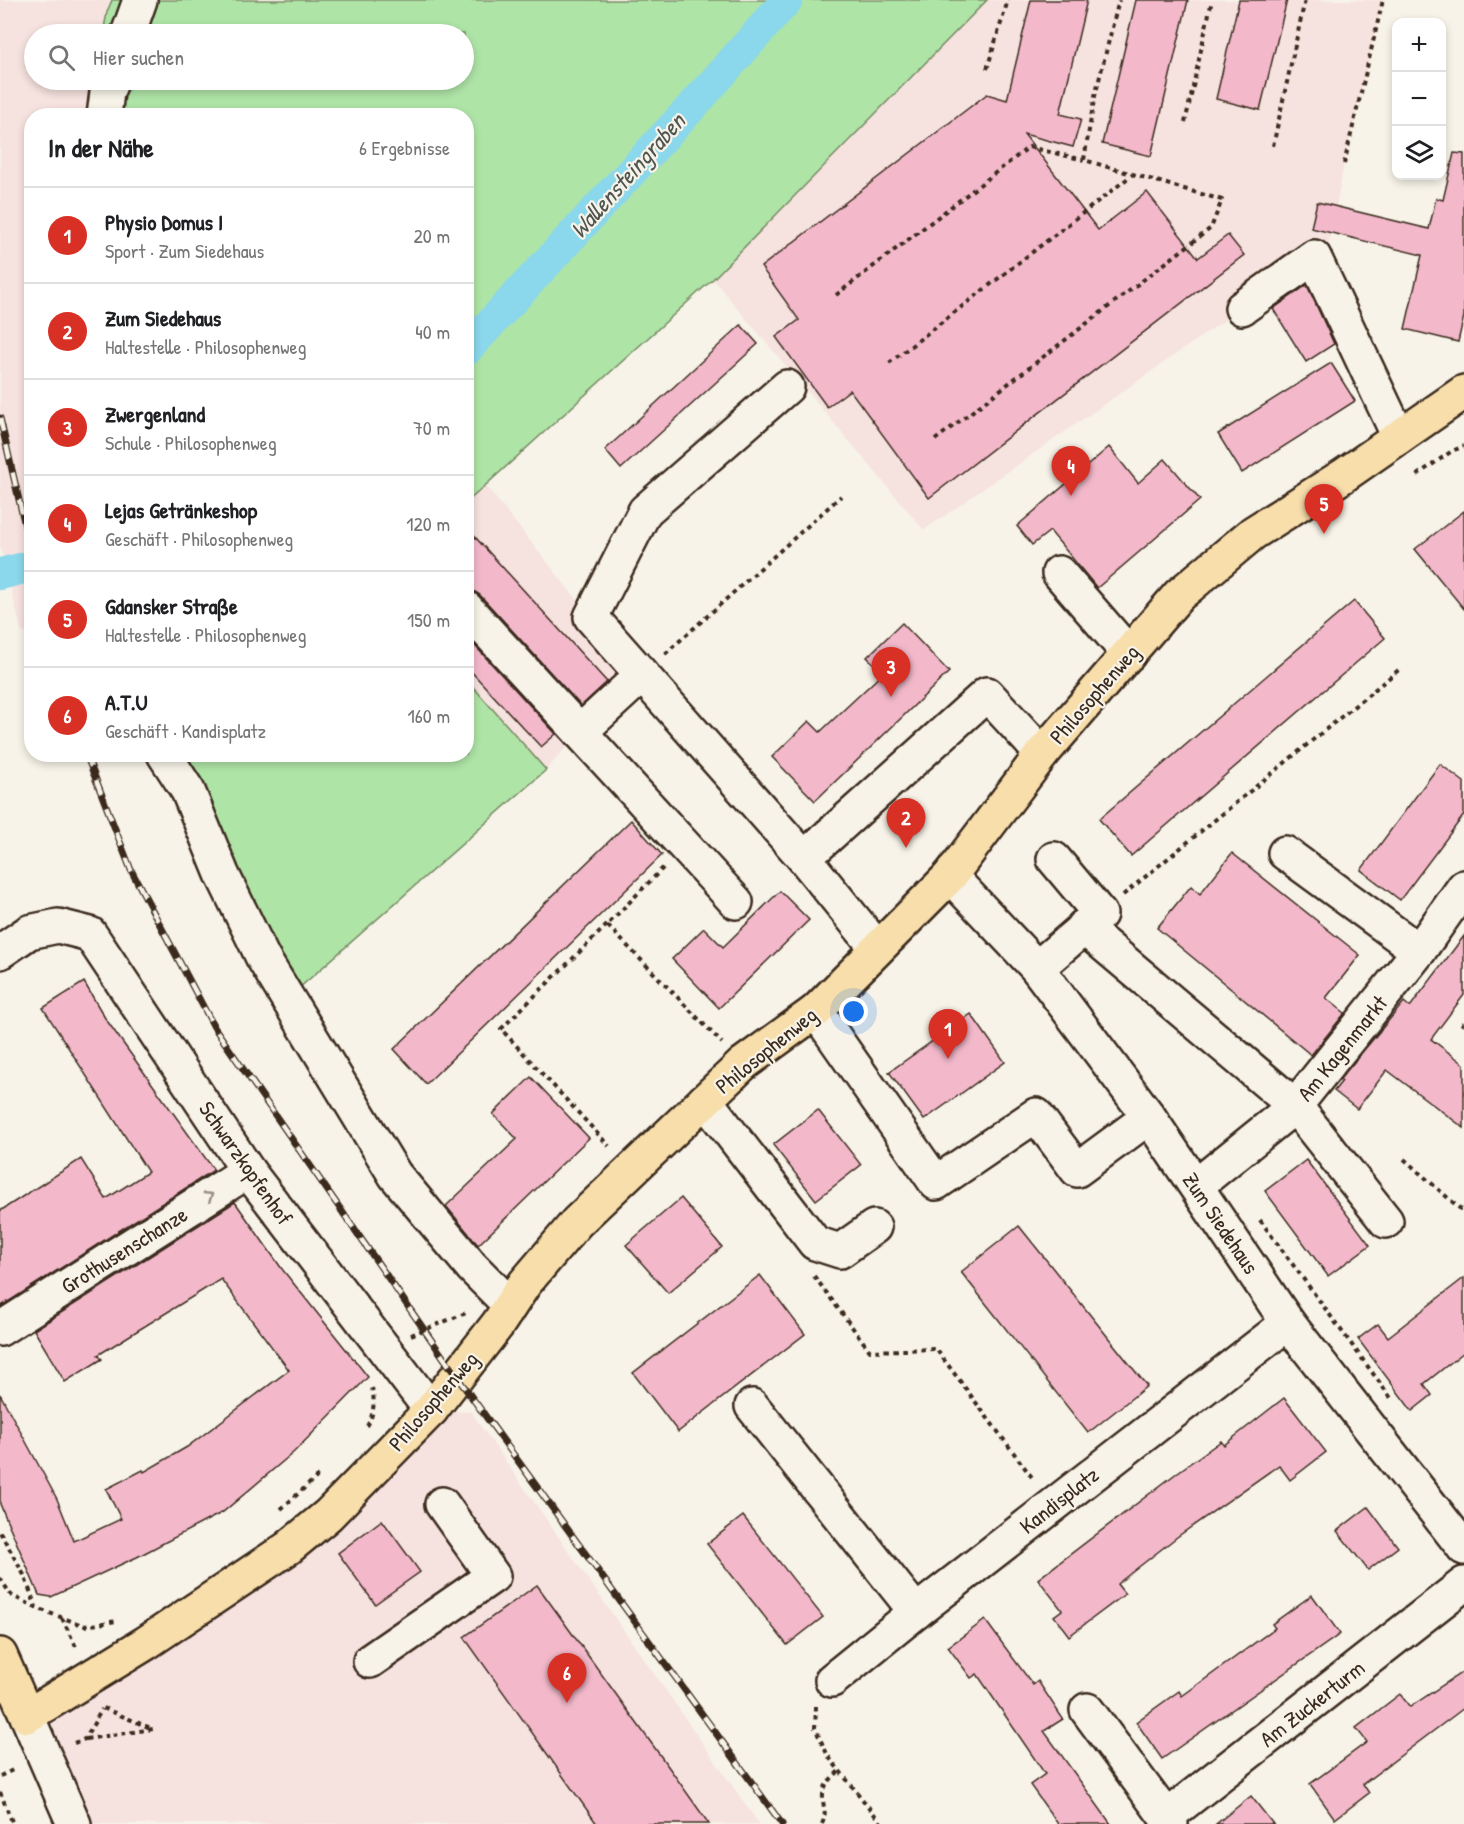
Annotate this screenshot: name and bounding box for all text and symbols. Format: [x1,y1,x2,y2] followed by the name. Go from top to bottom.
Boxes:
[1392,18,1446,180] map controls
[1392,18,1446,72] button: +
[24,24,474,90] search box
[45,41,78,74] icon: search
[93,42,184,72] text: Hier suchen
[1392,72,1446,126] button: −
[562,104,694,245] water label: Wallensteingraben
[1392,126,1446,180] button: layers
[48,130,154,165] text: In der Nähe
[359,134,450,161] text: 6 Ergebnisse
[105,207,223,237] text: Physio Domus I
[64,222,71,249] text: 1
[413,222,450,249] text: 20 m
[105,237,264,264] text: Sport · Zum Siedehaus
[105,303,221,333] text: Zum Siedehaus
[63,318,72,345] text: 2
[415,318,450,345] text: 40 m
[105,333,306,360] text: Haltestelle · Philosophenweg
[105,399,205,429] text: Zwergenland
[63,414,72,441] text: 3
[413,414,450,441] text: 70 m
[105,429,277,456] text: Schule · Philosophenweg
[1052,446,1090,496] pin: 4
[1304,484,1344,534] pin: 5
[105,495,257,525] text: Lejas Getränkeshop
[64,510,71,537] text: 4
[406,510,450,537] text: 120 m
[105,525,293,552] text: Geschäft · Philosophenweg
[105,591,238,621] text: Gdansker Straße
[63,606,72,633] text: 5
[407,606,450,633] text: 150 m
[105,621,306,648] text: Haltestelle · Philosophenweg
[1042,638,1146,750] street label: Philosophenweg
[872,648,910,697] pin: 3
[105,687,148,717] text: A.T.U
[64,702,71,729] text: 6
[408,702,450,729] text: 160 m
[105,717,266,744] text: Geschäft · Kandisplatz
[886,798,926,848] pin: 2
[1290,988,1394,1107] street label: Am Kagenmarkt
[839,997,868,1026] your location
[709,1000,823,1100] street label: Philosophenweg
[928,1010,968,1059] pin: 1
[192,1095,300,1231] street label: Schwarzkopfenhof
[1176,1166,1266,1280] street label: Zum Siedehaus
[203,1192,213,1204] one-way arrow
[55,1199,193,1301] street label: Grothusenschanze
[381,1345,485,1457] street label: Philosophenweg
[1013,1460,1105,1540] street label: Kandisplatz
[1253,1653,1371,1753] street label: Am Zuckerturm
[548,1654,586,1703] pin: 6

